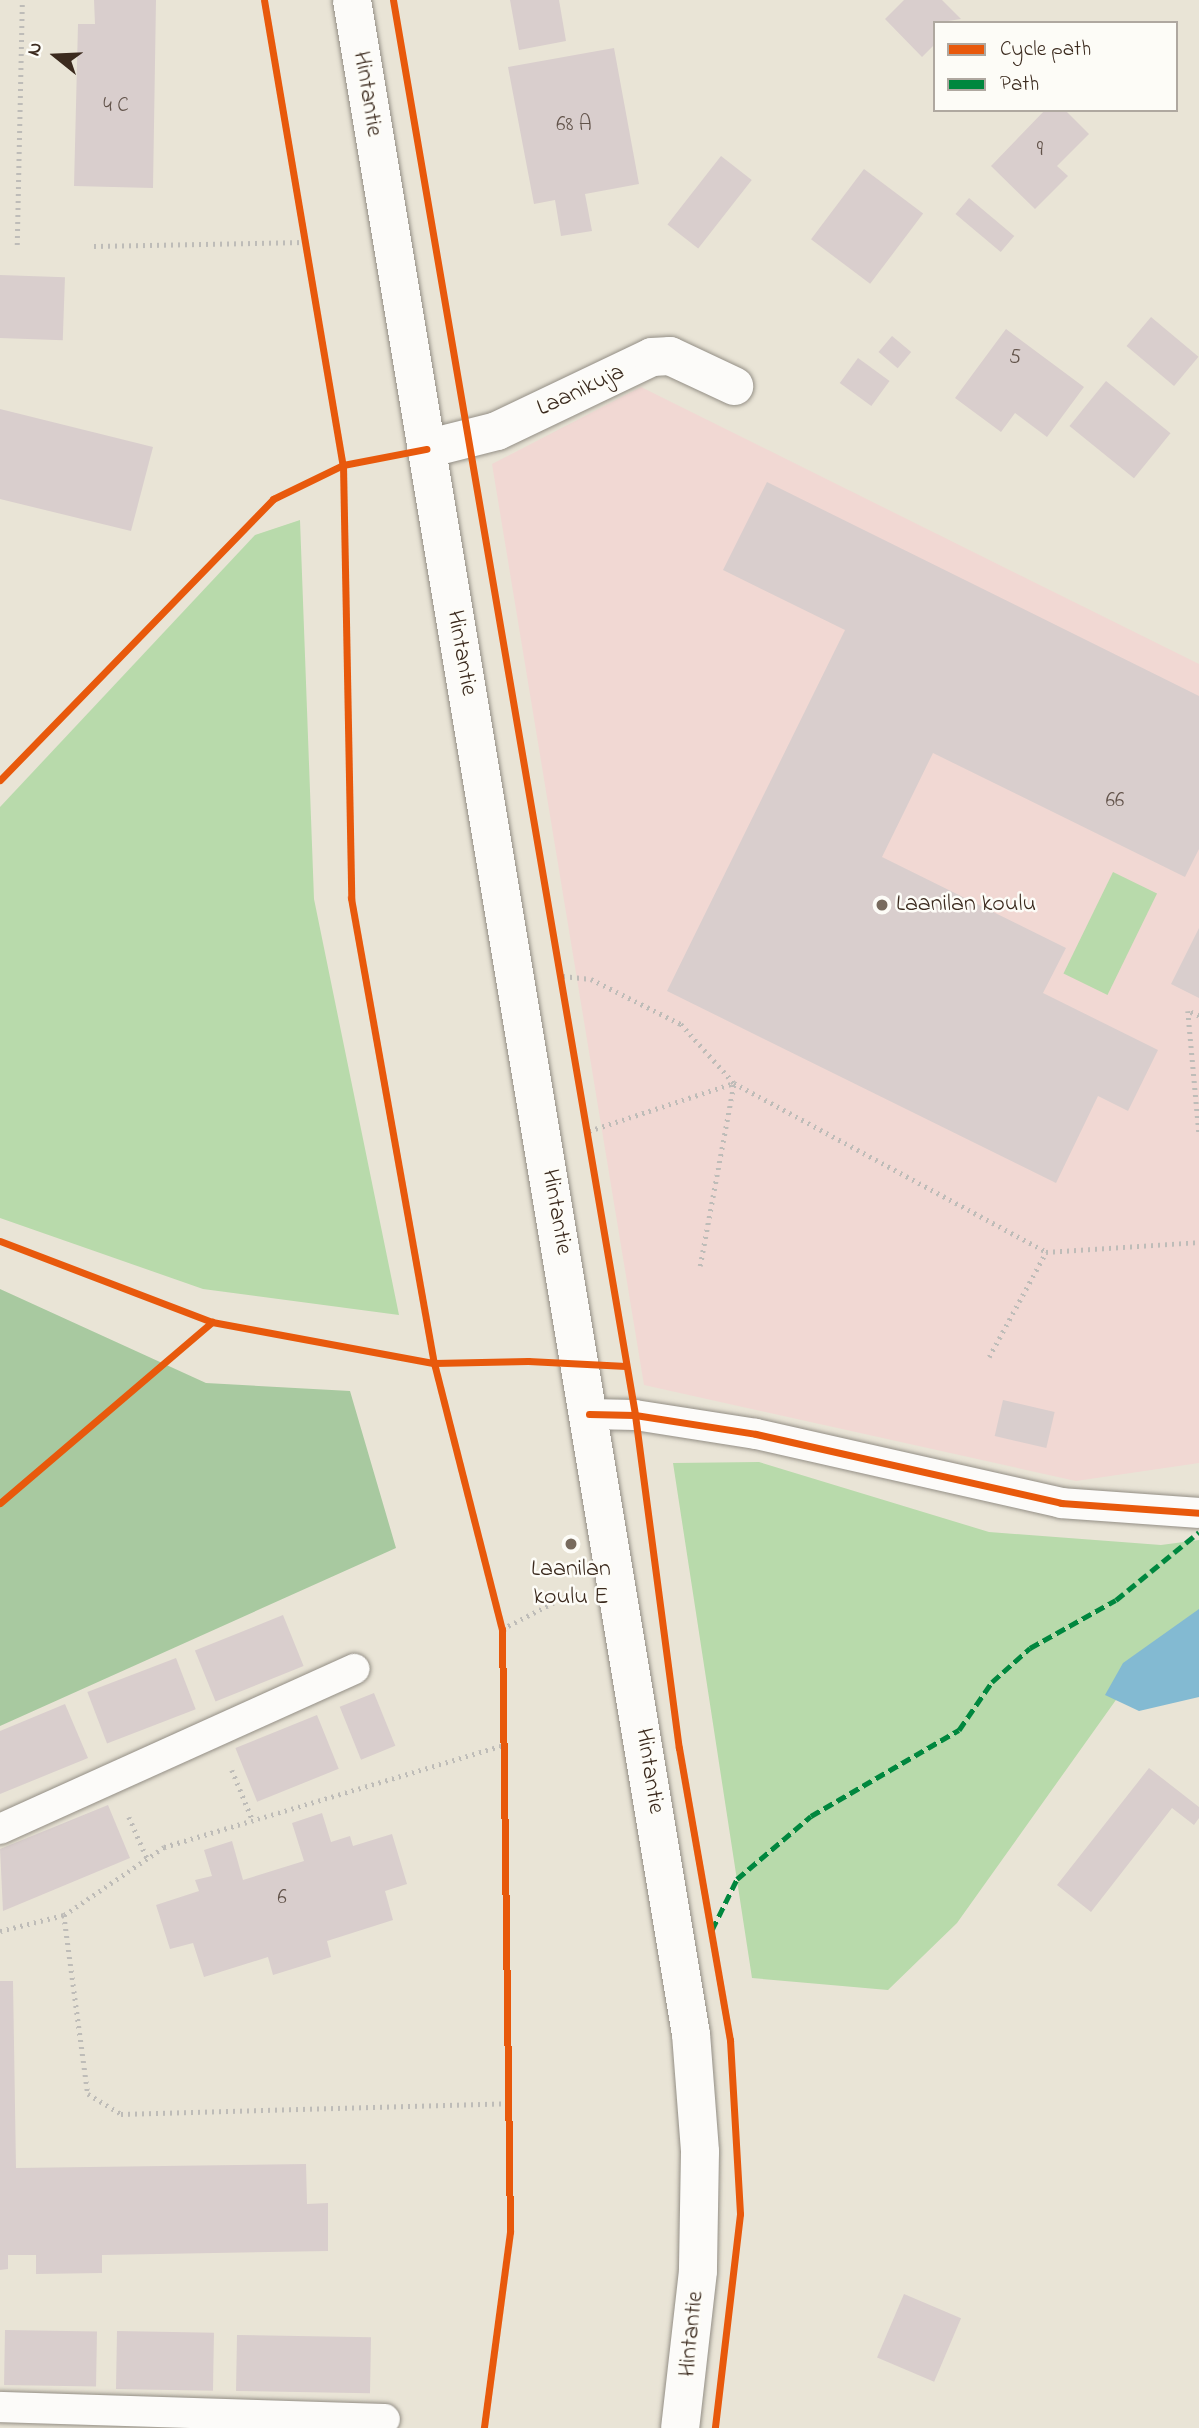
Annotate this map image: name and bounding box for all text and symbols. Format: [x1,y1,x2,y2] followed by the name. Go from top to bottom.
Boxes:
[21,21,91,91] north arrow
[933,21,1178,112] legend
[1000,35,1091,65] text: Cycle path
[21,39,50,60] text: N
[346,49,388,139] street label: Hintantie
[1000,70,1039,100] text: Path
[103,93,129,119] house number: 4 C
[556,112,592,138] house number: 68 A
[1037,137,1043,163] house number: 9
[1009,345,1021,371] house number: 5
[533,358,629,424] street label: Laanikuja
[439,608,483,698] street label: Hintantie
[1106,788,1124,814] house number: 66
[896,891,1036,919] place label: Laanilan koulu
[874,897,890,913] marker: Laanilan koulu
[534,1167,578,1257] street label: Hintantie
[563,1536,579,1552] marker: Laanilan koulu E
[531,1556,611,1612] place label: Laanilan koulu E
[628,1726,670,1816] street label: Hintantie
[277,1885,287,1911] house number: 6
[673,2290,711,2378] street label: Hintantie

